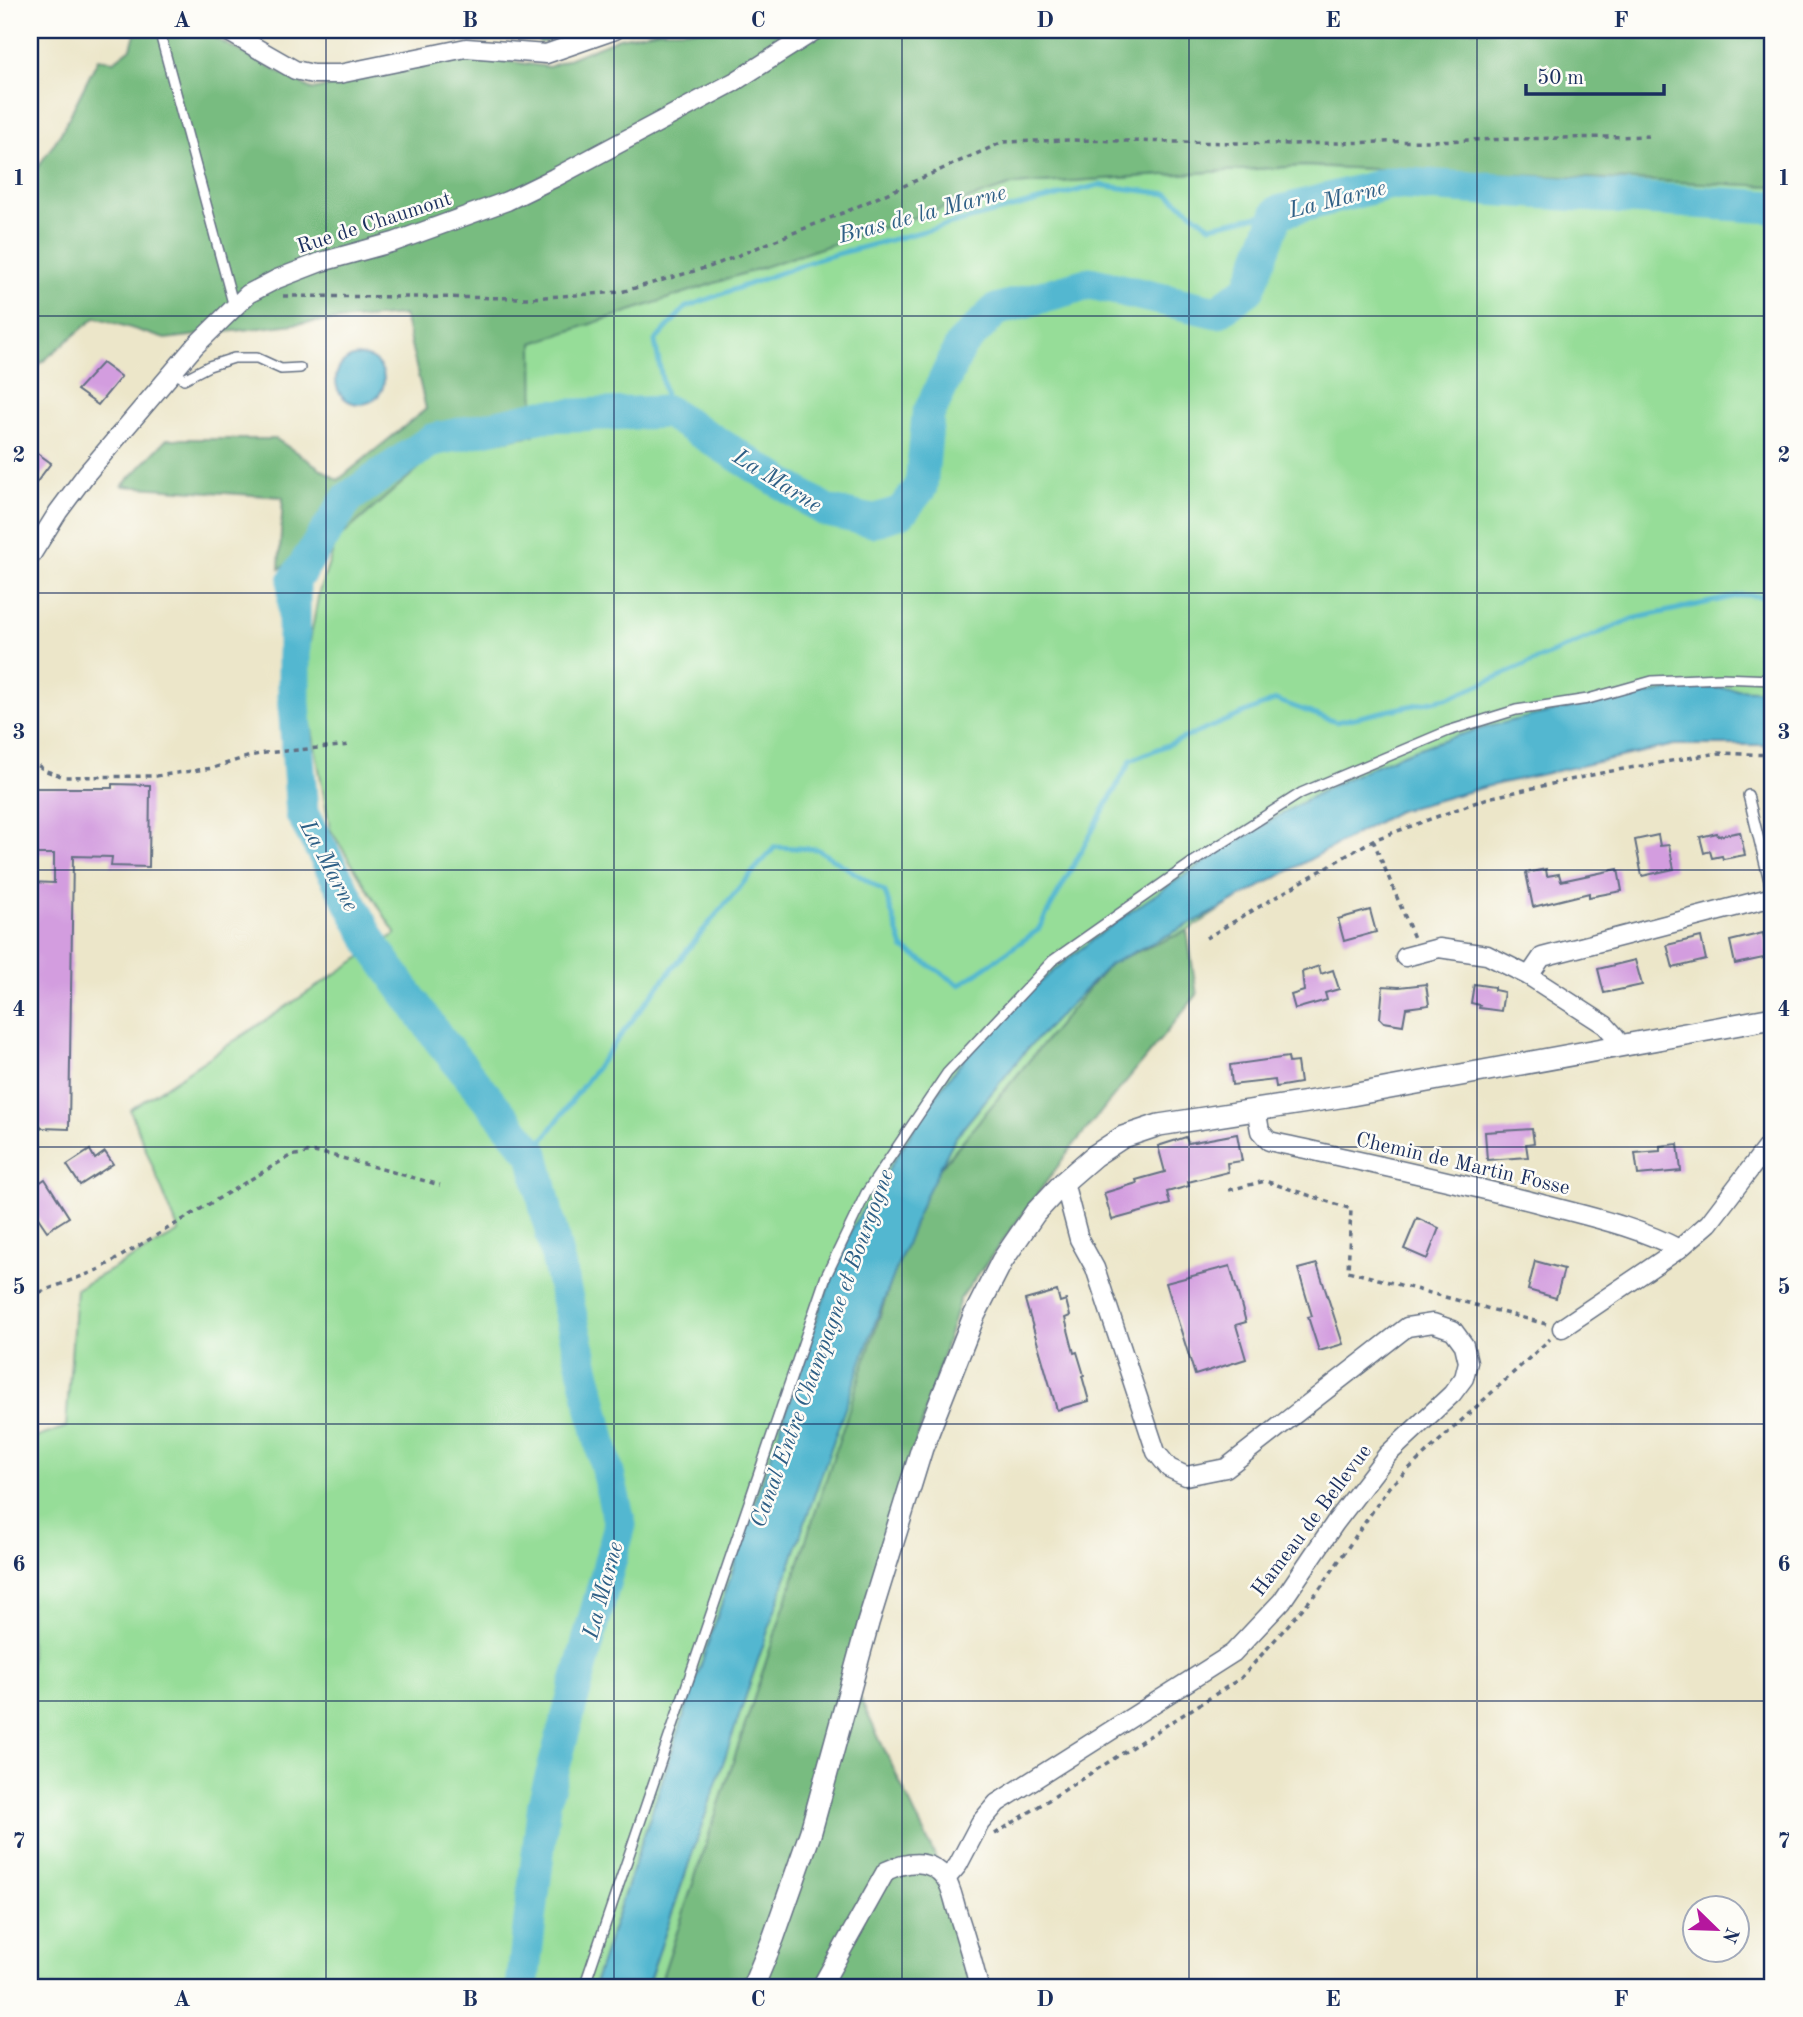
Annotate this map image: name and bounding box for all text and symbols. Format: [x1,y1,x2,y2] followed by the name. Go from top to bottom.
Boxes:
[173,9,191,32] text: A
[462,9,478,32] text: B
[750,9,766,32] text: C
[1036,9,1054,32] text: D
[1325,9,1341,32] text: E
[1613,9,1629,32] text: F
[1526,52,1665,96] scale bar
[1537,68,1584,89] text: 50 m
[12,167,26,190] text: 1
[1777,167,1791,190] text: 1
[1285,176,1389,223] water label: La Marne
[835,181,1009,248] water label: Bras de la Marne
[295,189,454,258] street label: Rue de Chaumont
[12,444,26,467] text: 2
[1777,444,1791,467] text: 2
[728,445,826,517] water label: La Marne
[12,721,26,744] text: 3
[1777,721,1791,744] text: 3
[295,815,362,915] water label: La Marne
[12,998,26,1021] text: 4
[1777,998,1791,1021] text: 4
[1354,1130,1572,1199] street label: Chemin de Martin Fosse
[747,1166,899,1531] water label: Canal Entre Champagne et Bourgogne
[12,1276,26,1299] text: 5
[1777,1276,1791,1299] text: 5
[1248,1441,1376,1601] street label: Hameau de Bellevue
[579,1539,627,1643] water label: La Marne
[12,1553,26,1576] text: 6
[1777,1553,1791,1576] text: 6
[12,1830,26,1853] text: 7
[1777,1830,1791,1853] text: 7
[1680,1895,1750,1965] north arrow
[1718,1924,1741,1945] text: N
[173,1988,191,2011] text: A
[462,1988,478,2011] text: B
[750,1988,766,2011] text: C
[1036,1988,1054,2011] text: D
[1325,1988,1341,2011] text: E
[1613,1988,1629,2011] text: F

